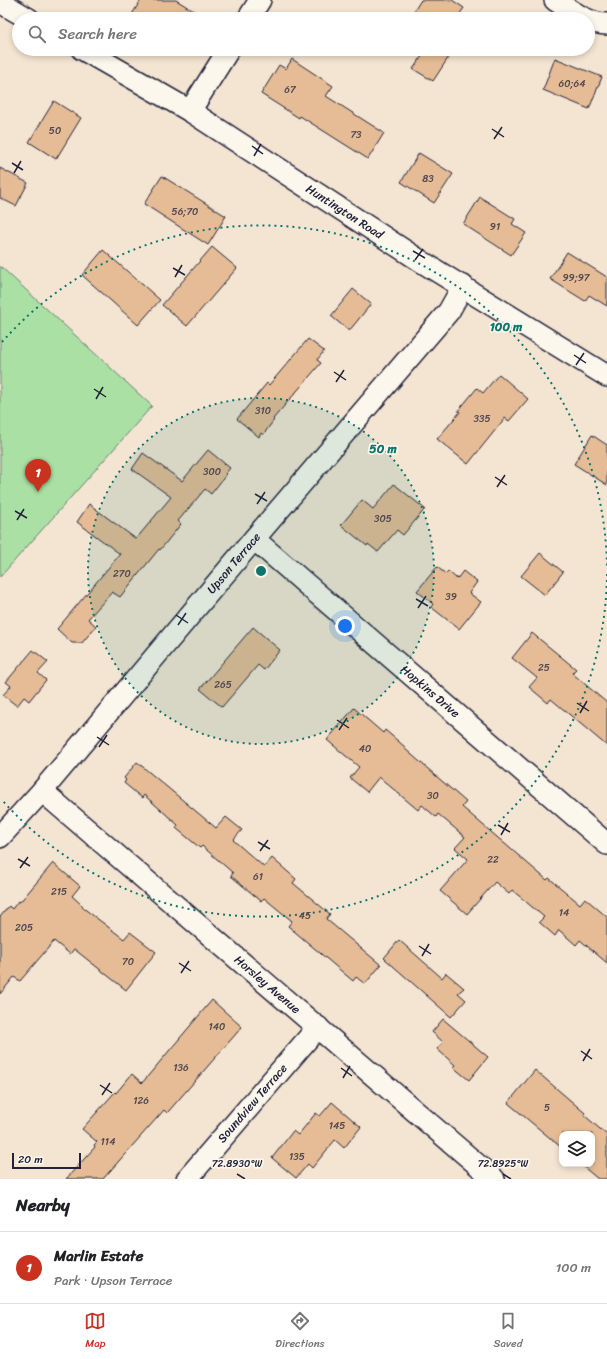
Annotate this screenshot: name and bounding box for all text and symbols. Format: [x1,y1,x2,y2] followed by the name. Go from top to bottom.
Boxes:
[12,12,595,56] search box
[58,21,137,47] text: Search here
[26,23,48,45] icon: search
[559,75,585,93] house number: 60;64
[284,81,297,99] house number: 67
[49,122,61,140] house number: 50
[350,126,362,144] house number: 73
[422,170,434,188] house number: 83
[301,178,389,246] street label: Huntington Road
[172,203,198,221] house number: 56;70
[490,218,500,236] house number: 91
[562,269,591,287] house number: 99;97
[490,316,523,338] text: 100 m
[255,402,271,420] house number: 310
[473,410,491,428] house number: 335
[369,438,397,460] text: 50 m
[25,459,51,492] pin: 1
[203,463,221,481] house number: 300
[374,510,392,528] house number: 305
[201,527,266,599] street label: Upson Terrace
[254,564,268,578] centre of rings
[113,565,131,583] house number: 270
[445,588,457,606] house number: 39
[335,616,355,636] your location
[395,659,465,724] street label: Hopkins Drive
[538,659,550,677] house number: 25
[214,676,232,694] house number: 265
[359,740,371,758] house number: 40
[427,787,439,805] house number: 30
[487,851,499,869] house number: 22
[253,868,263,886] house number: 61
[51,883,67,901] house number: 215
[559,904,569,922] house number: 14
[299,907,311,925] house number: 45
[15,919,33,937] house number: 205
[229,949,306,1020] street label: Horsley Avenue
[122,953,134,971] house number: 70
[209,1018,225,1036] house number: 140
[212,1058,293,1148] street label: Soundview Terrace
[173,1059,189,1077] house number: 136
[133,1092,149,1110] house number: 126
[544,1099,550,1117] house number: 5
[329,1117,345,1135] house number: 145
[559,1131,595,1167] map controls
[559,1131,595,1167] button: layers
[101,1133,115,1151] house number: 114
[289,1148,305,1166] house number: 135
[18,1150,43,1169] text: 20 m
[12,1151,81,1170] scale bar
[212,1155,263,1173] text: 72.8930°W
[478,1155,529,1173] text: 72.8925°W
[16,1190,70,1220] text: Nearby
[54,1243,143,1269] text: Marlin Estate
[26,1256,32,1279] text: 1
[556,1256,591,1279] text: 100 m
[54,1269,172,1292] text: Park · Upson Terrace
[84,1310,106,1353] tab: Map
[275,1310,325,1353] tab: Directions
[494,1310,523,1353] tab: Saved

